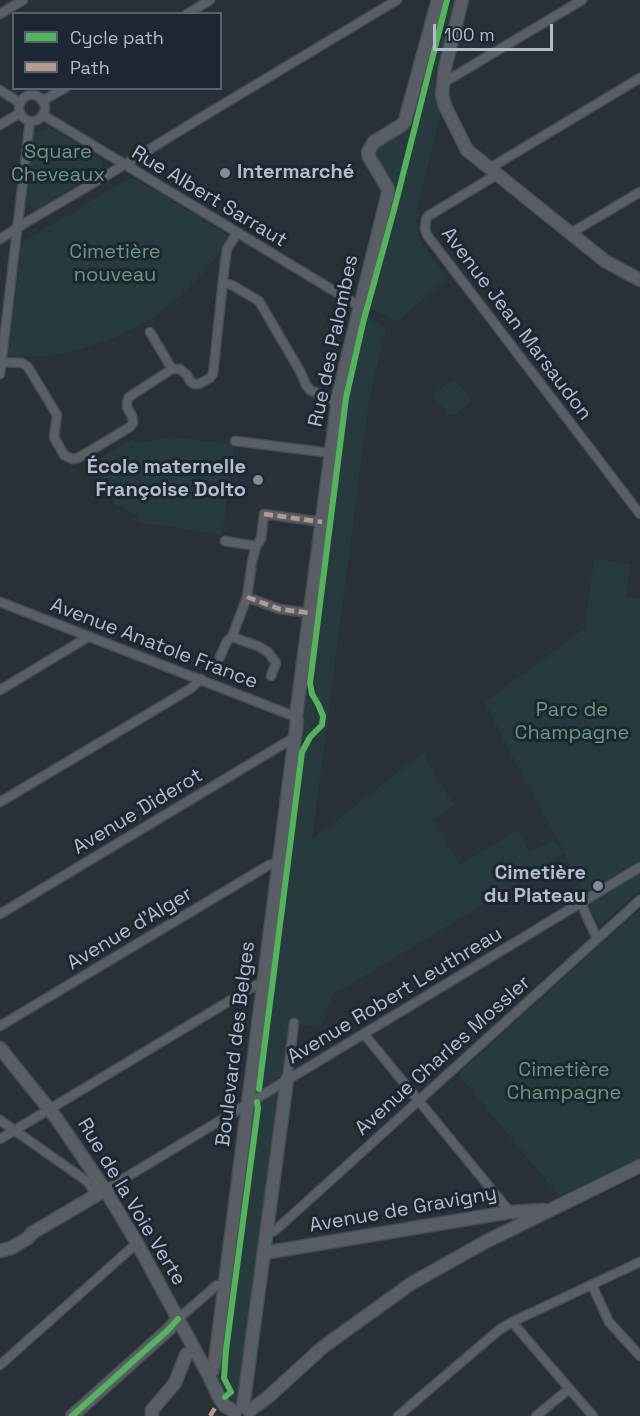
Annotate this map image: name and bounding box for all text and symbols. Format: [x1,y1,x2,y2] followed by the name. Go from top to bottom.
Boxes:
[12,12,222,90] legend
[436,12,556,50] scale bar
[444,23,495,46] text: 100 m
[70,26,164,49] text: Cycle path
[70,56,110,79] text: Path
[11,141,105,188] park label: Square Cheveaux
[127,141,291,253] street label: Rue Albert Sarraut
[237,161,354,185] place label: Intermarché
[218,166,232,180] marker: Intermarché
[436,223,596,425] street label: Avenue Jean Marsaudon
[69,241,161,288] park label: Cimetière nouveau
[304,253,364,429] street label: Rue des Palombes
[87,456,246,503] place label: École maternelle Françoise Dolto
[251,473,265,487] marker: École maternelle Françoise Dolto
[47,593,261,695] street label: Avenue Anatole France
[515,699,629,746] park label: Parc de Champagne
[69,764,207,860] street label: Avenue Diderot
[484,862,586,909] place label: Cimetière du Plateau
[591,879,605,893] marker: Cimetière du Plateau
[63,882,197,976] street label: Avenue d'Alger
[283,922,507,1070] street label: Avenue Robert Leuthreau
[211,940,261,1148] street label: Boulevard des Belges
[350,971,536,1141] street label: Avenue Charles Mossler
[507,1059,621,1106] park label: Cimetière Champagne
[72,1114,190,1290] street label: Rue de la Voie Verte
[307,1182,499,1238] street label: Avenue de Gravigny

